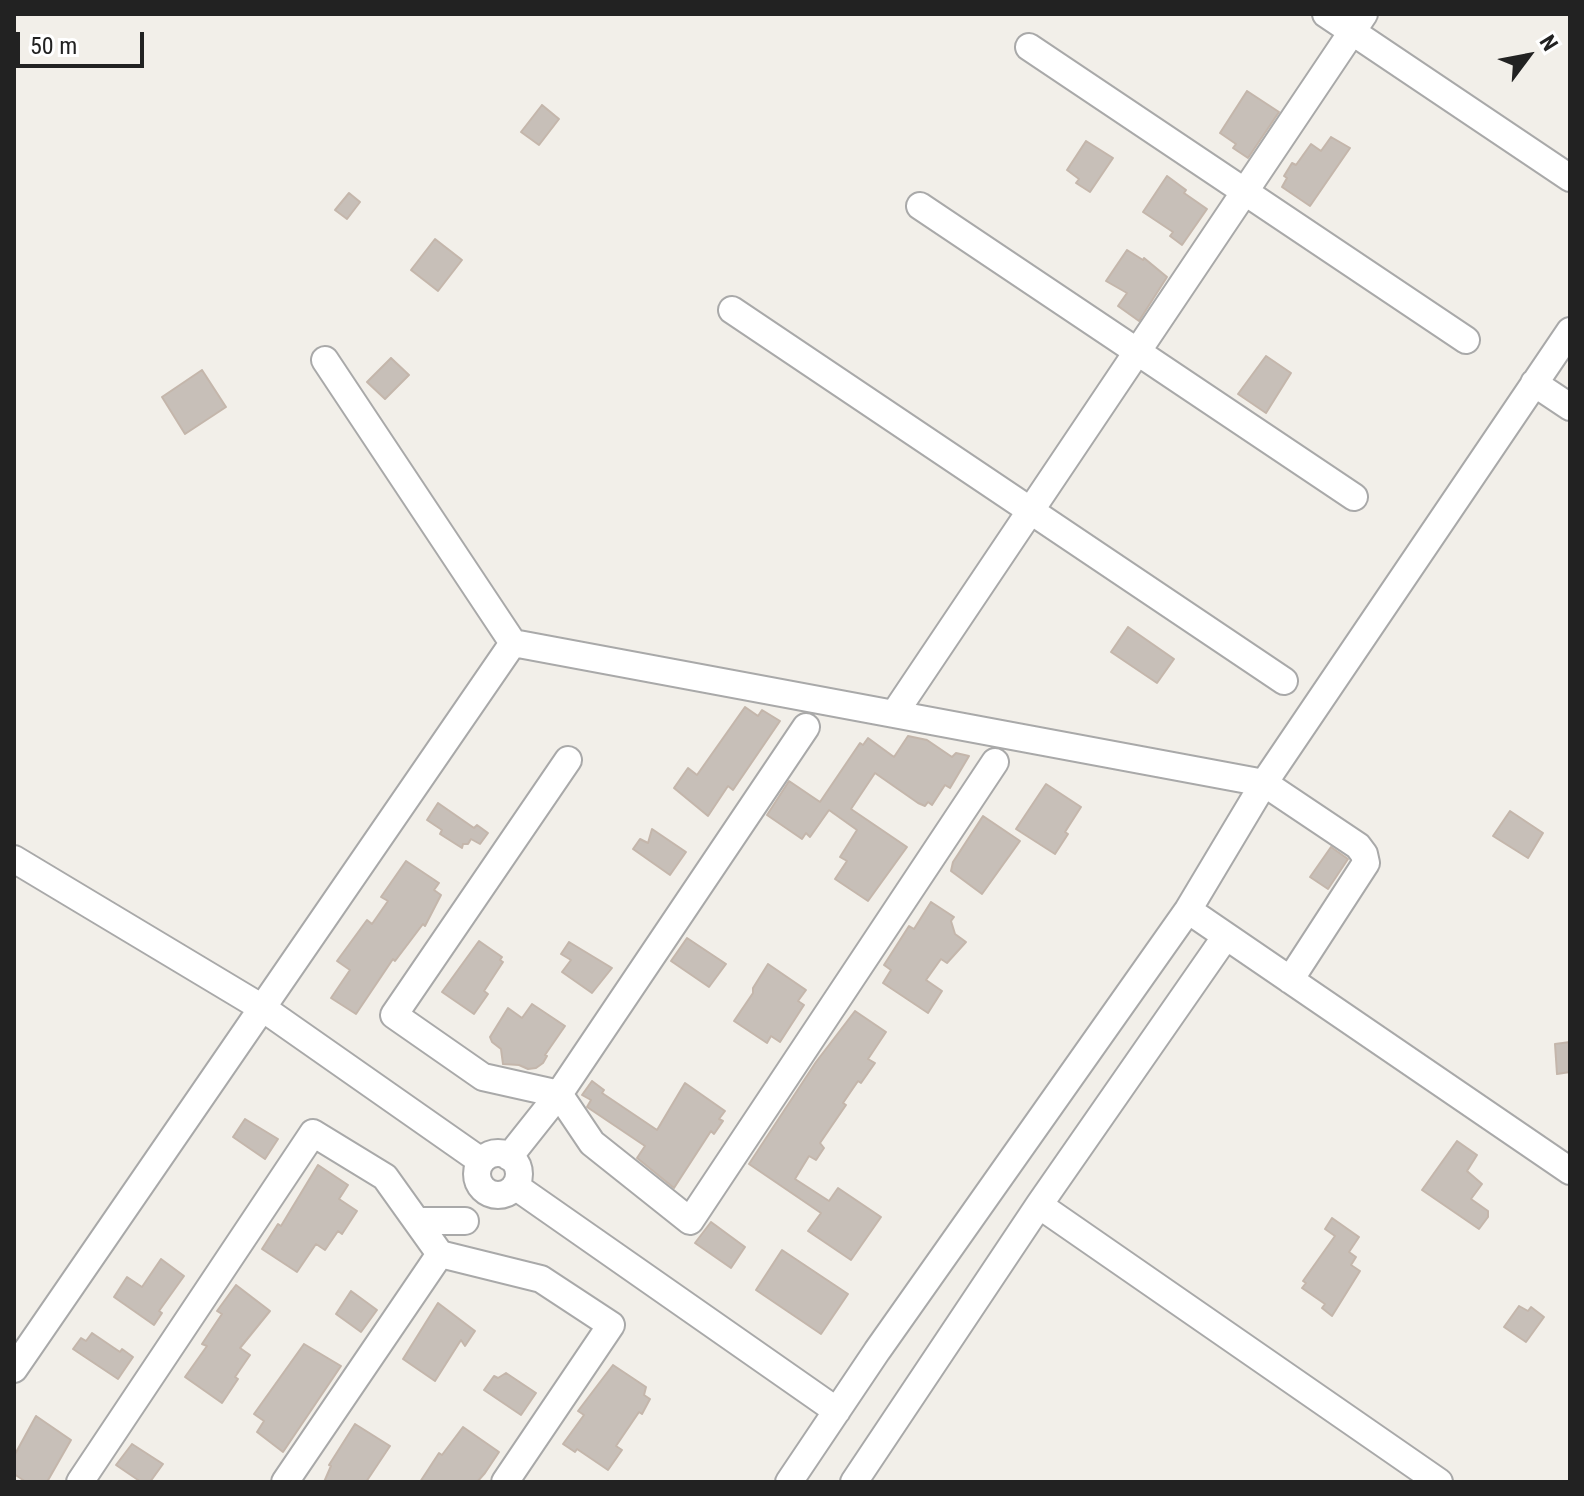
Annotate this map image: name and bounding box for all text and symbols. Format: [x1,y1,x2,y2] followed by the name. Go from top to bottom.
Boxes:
[20,16,148,66] scale bar
[1488,16,1568,96] north arrow
[1535,31,1563,55] text: N
[30,32,77,60] text: 50 m

